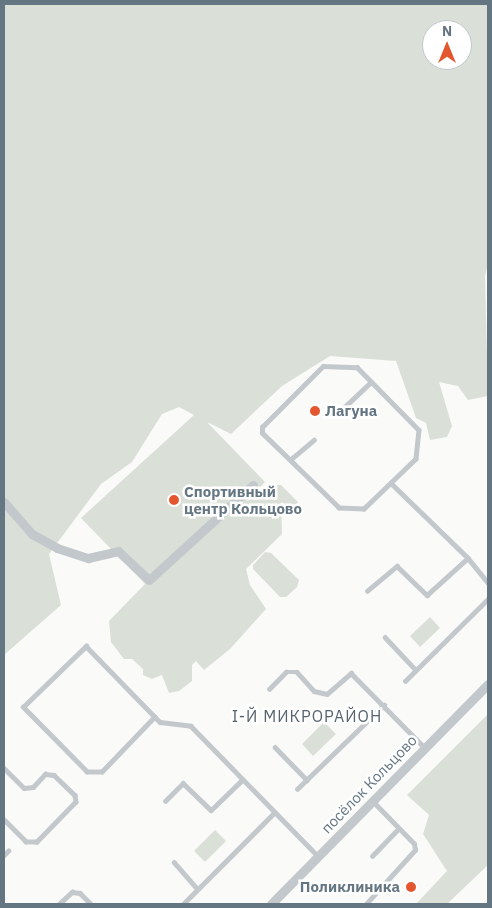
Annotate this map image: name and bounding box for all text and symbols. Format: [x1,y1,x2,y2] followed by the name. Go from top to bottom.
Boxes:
[422,20,472,70] north arrow
[442,22,452,40] text: N
[325,402,377,420] place label: Лагуна
[309,405,321,417] marker: Лагуна
[184,482,302,517] place label: Спортивный центр Кольцово
[168,494,180,506] marker: Спортивный центр Кольцово
[230,706,384,726] district label: I-Й МИКРОРАЙОН
[317,731,421,837] street label: посёлок Кольцово
[300,878,400,896] place label: Поликлиника
[404,880,418,894] marker: Поликлиника

